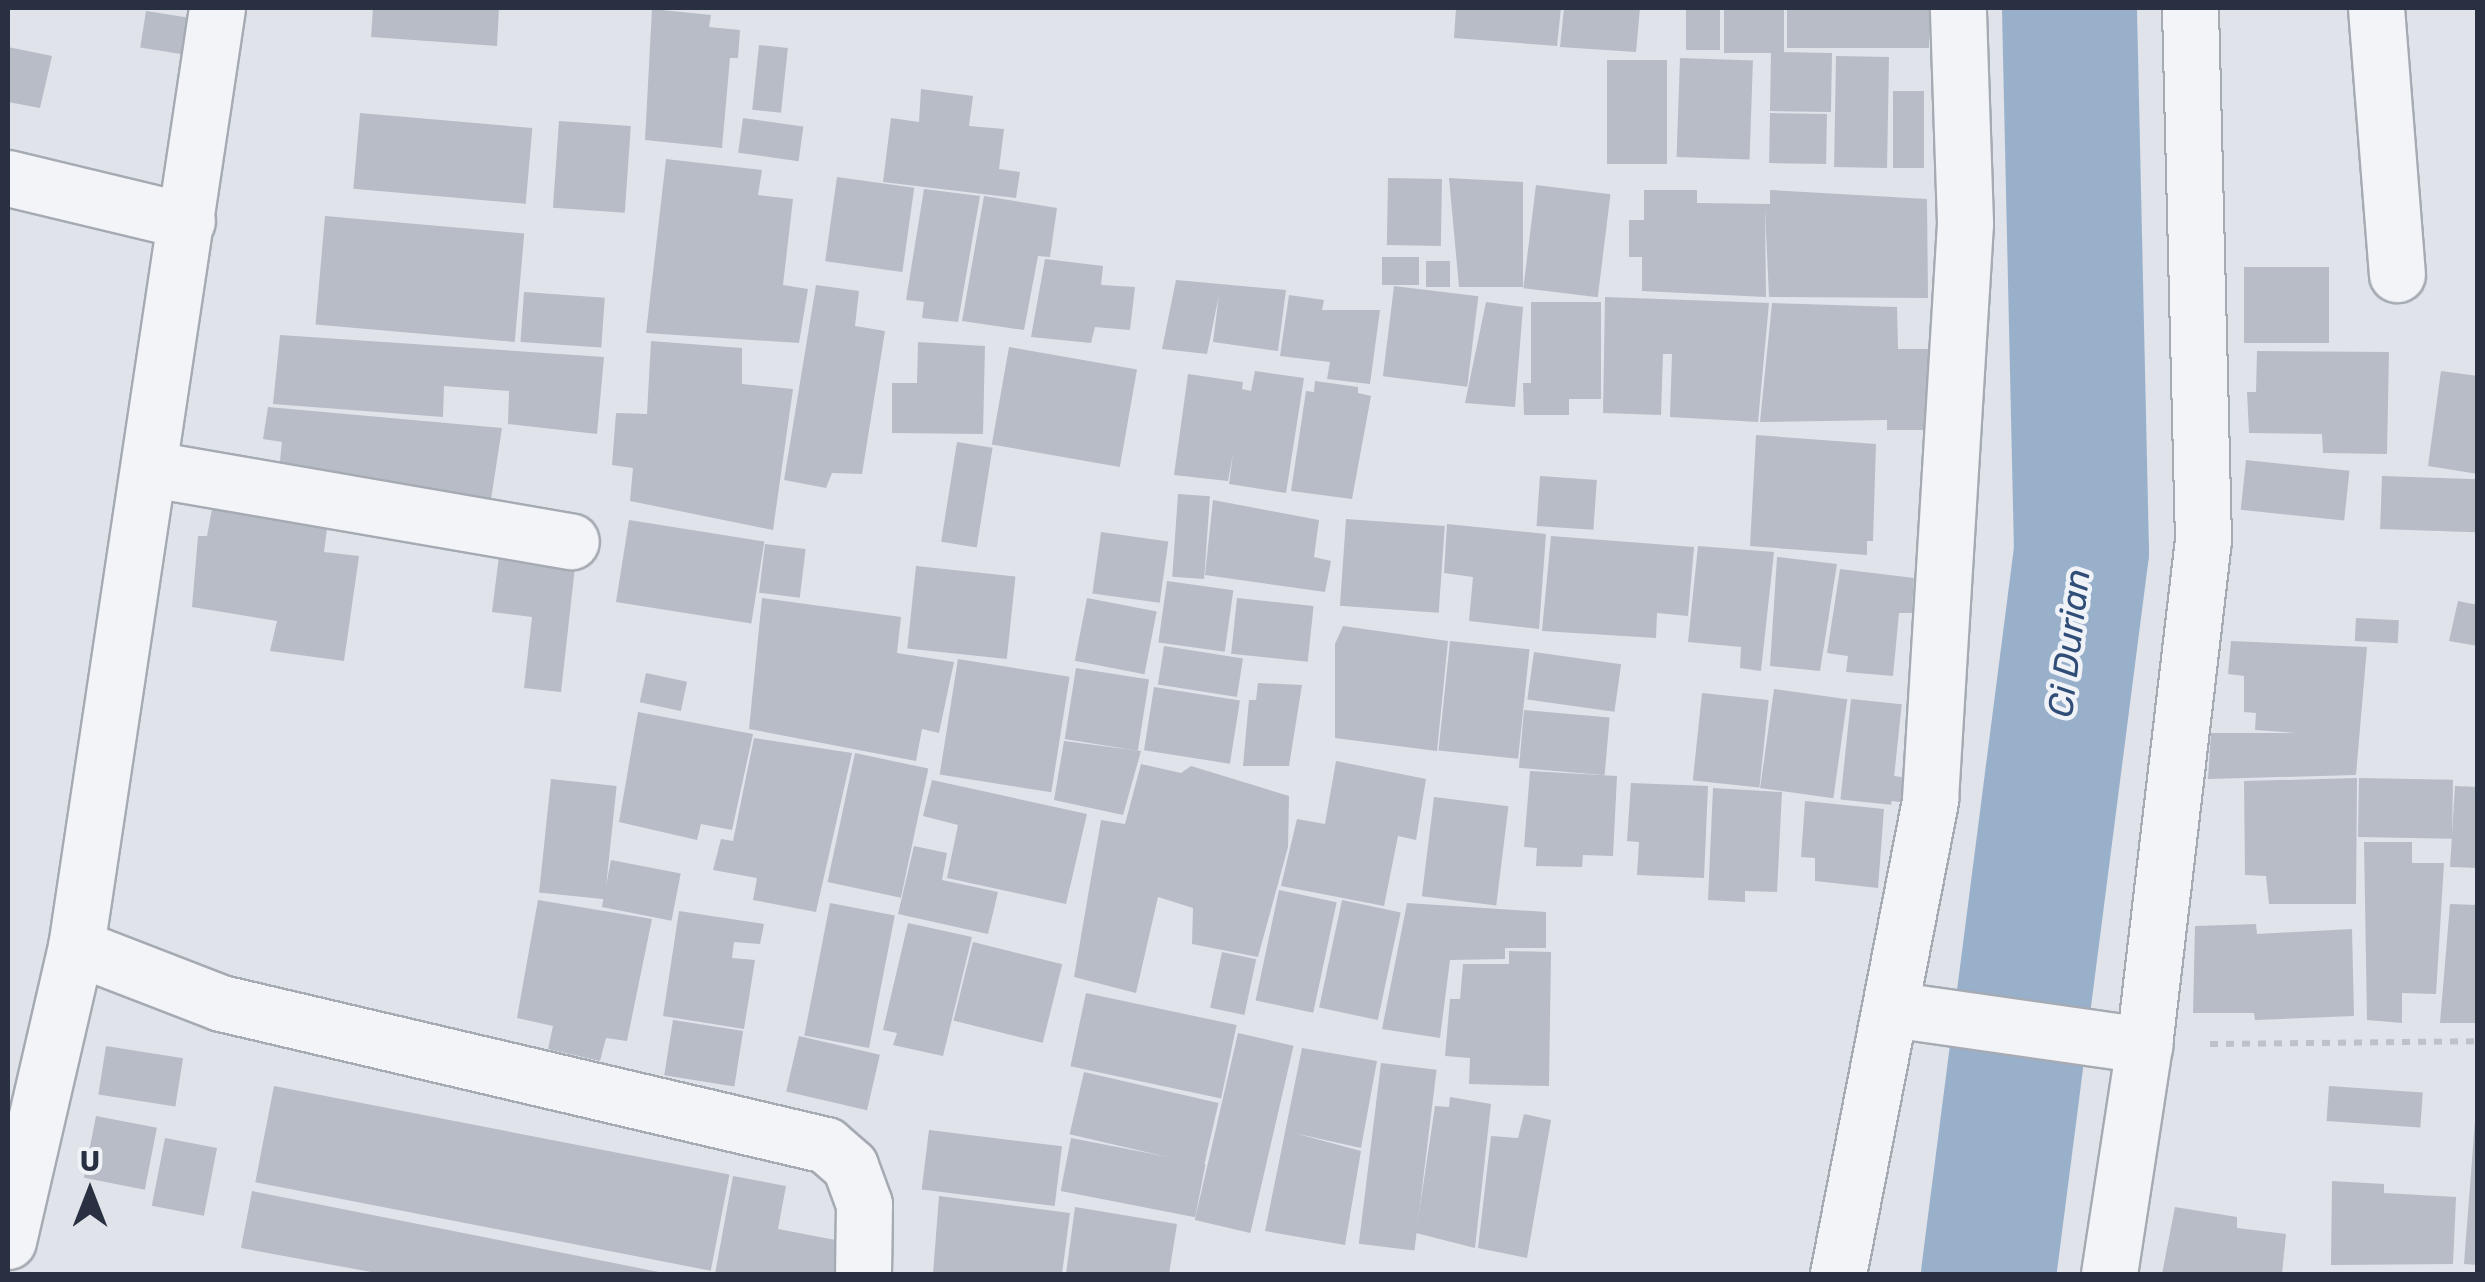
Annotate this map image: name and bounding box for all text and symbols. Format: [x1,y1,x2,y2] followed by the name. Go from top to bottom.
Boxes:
[2039,566,2099,720] water label: Ci Durian
[40,1142,140,1242] north arrow
[80,1145,100,1178] text: U

